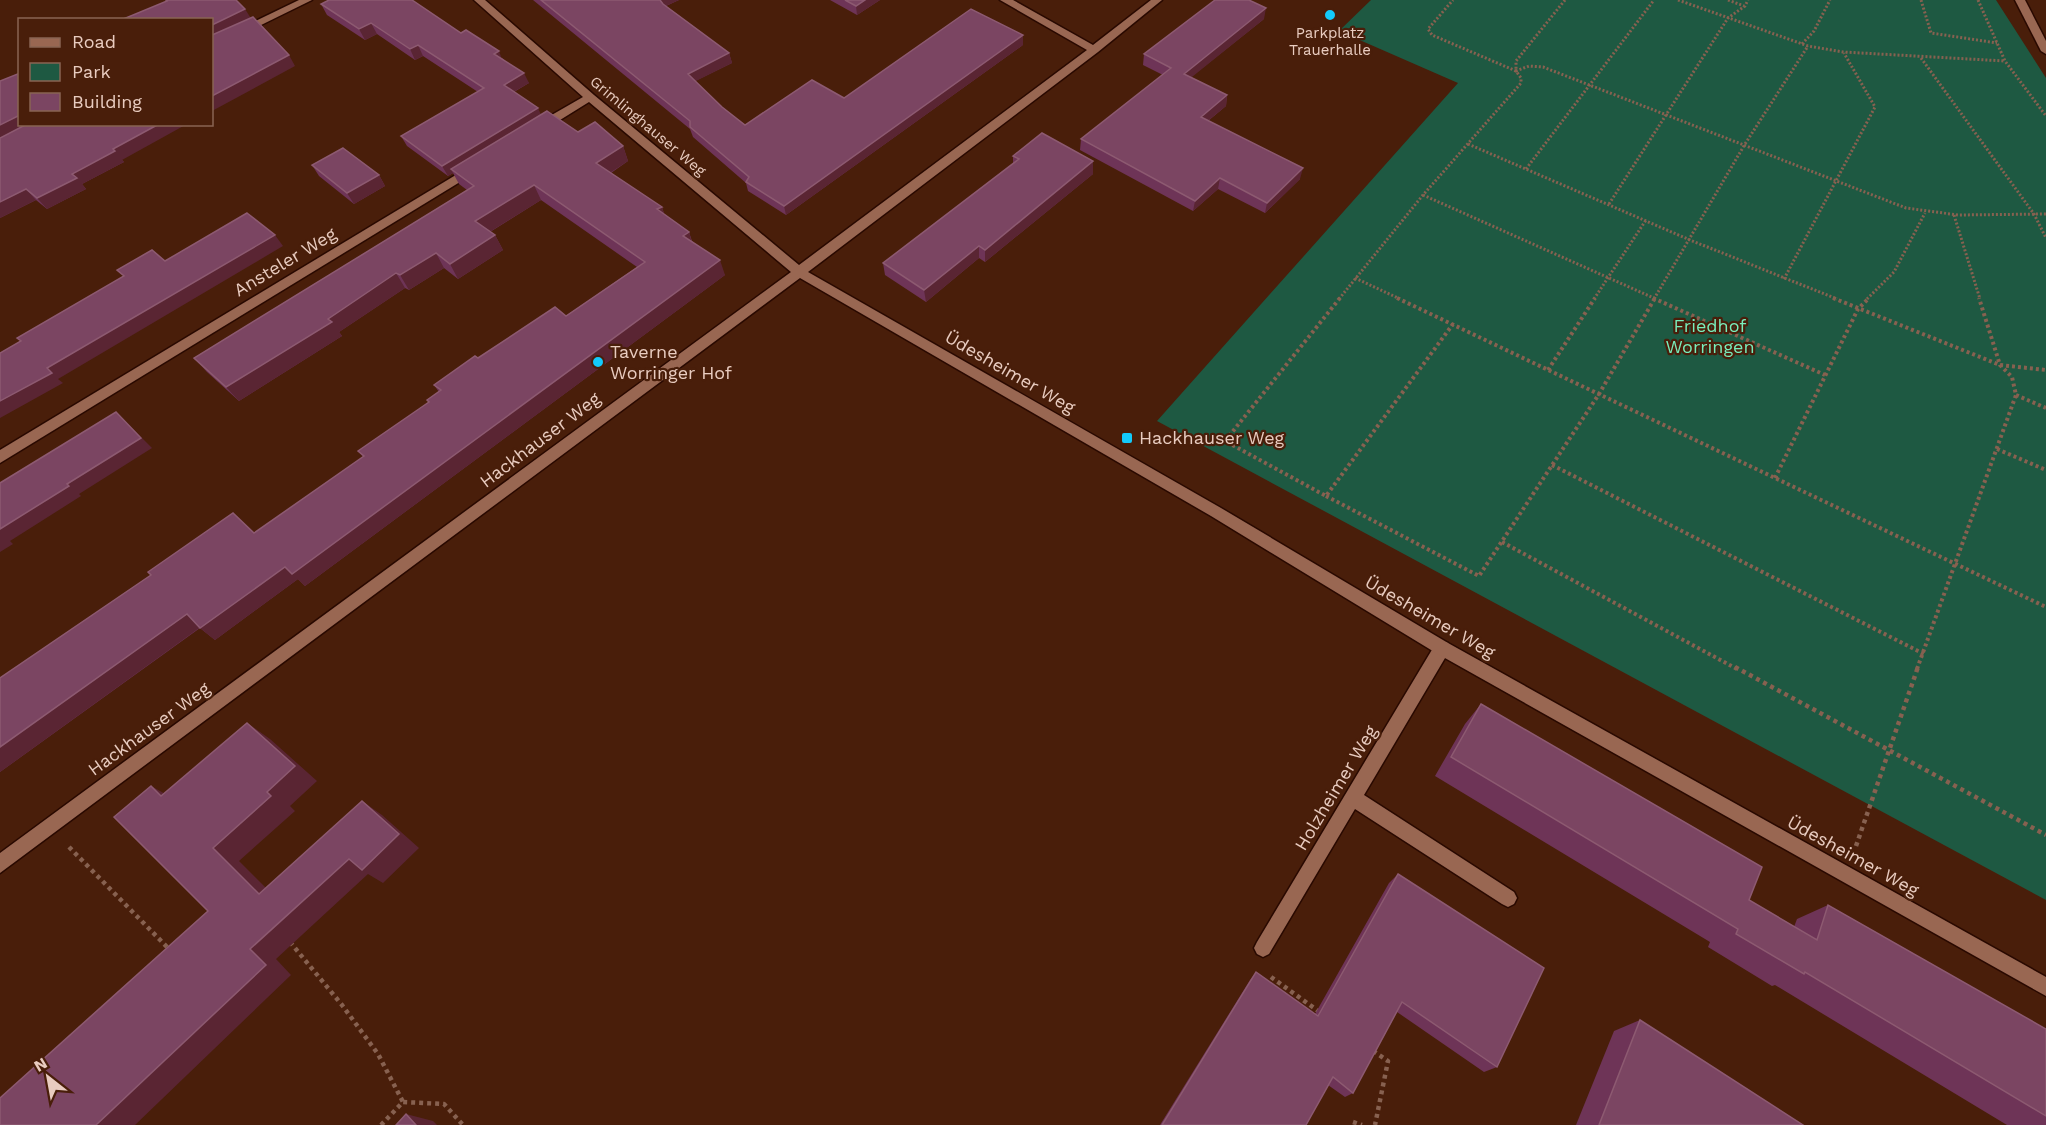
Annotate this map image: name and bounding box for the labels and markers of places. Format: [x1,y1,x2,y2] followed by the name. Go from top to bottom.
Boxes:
[1323,8,1337,22] marker: Parkplatz Trauerhalle
[1289,24,1371,59] place label: Parkplatz Trauerhalle
[610,341,732,383] place label: Taverne Worringer Hof
[591,355,605,369] marker: Taverne Worringer Hof
[1139,427,1285,448] place label: Hackhauser Weg
[1120,431,1134,445] marker: Hackhauser Weg

